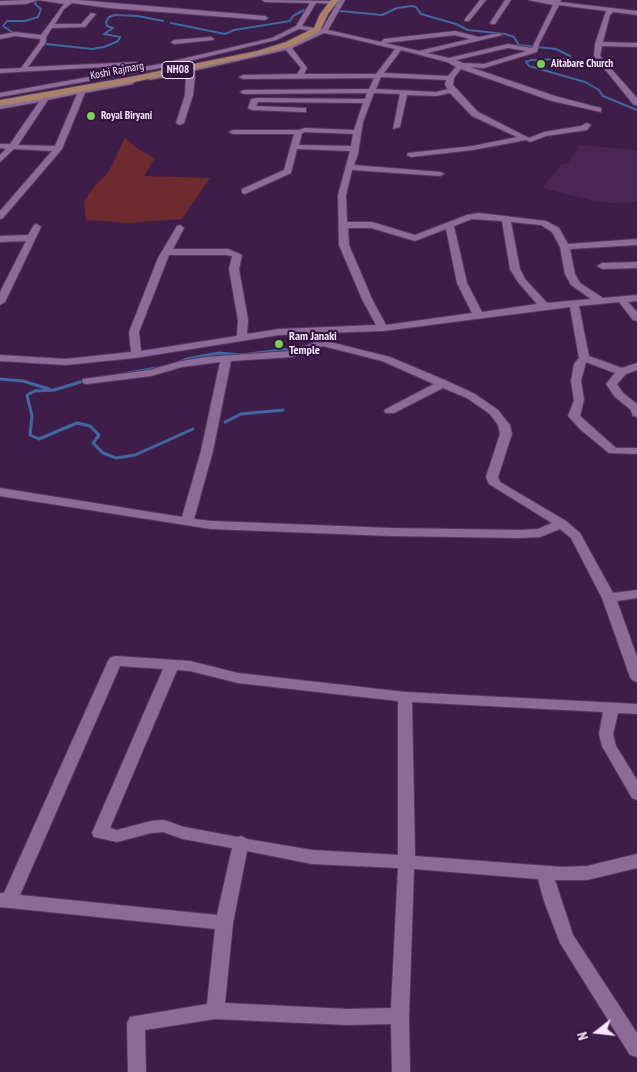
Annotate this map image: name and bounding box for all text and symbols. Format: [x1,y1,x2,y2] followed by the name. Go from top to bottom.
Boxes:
[551,57,613,71] place label: Aitabare Church
[535,58,547,70] marker: Aitabare Church
[89,59,145,83] street label: Koshi Rajmarg
[162,62,194,78] road number: NH08
[101,109,152,123] place label: Royal Biryani
[85,110,97,122] marker: Royal Biryani
[289,330,337,358] place label: Ram Janaki Temple
[273,338,285,350] marker: Ram Janaki Temple
[572,1007,622,1057] north arrow
[573,1030,592,1042] text: N

